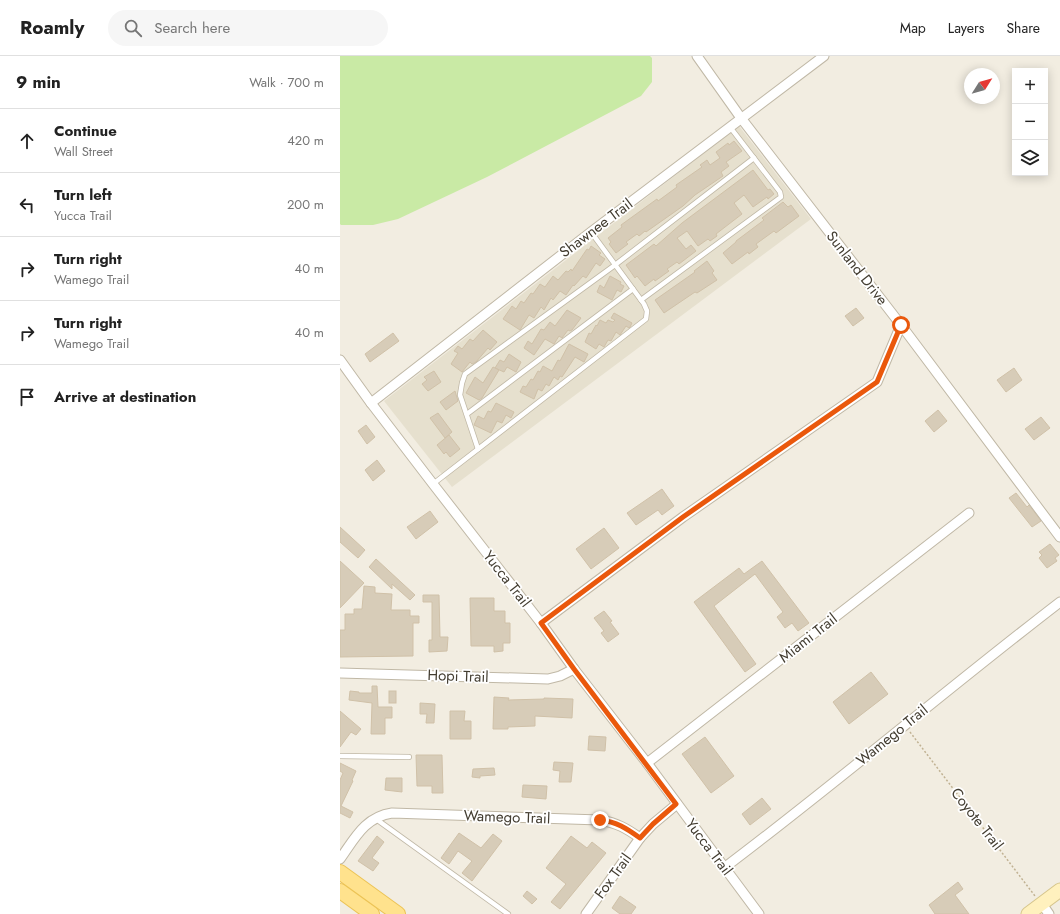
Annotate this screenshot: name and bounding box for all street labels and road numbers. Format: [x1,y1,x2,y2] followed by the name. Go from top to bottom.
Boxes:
[555,193,637,263] street label: Shawnee Trail
[821,226,893,310] street label: Sunland Drive
[478,546,536,612] street label: Yucca Trail
[774,608,842,668] street label: Miami Trail
[427,664,489,688] street label: Hopi Trail
[851,699,933,771] street label: Wamego Trail
[946,783,1008,855] street label: Coyote Trail
[463,804,551,830] street label: Wamego Trail
[680,814,738,880] street label: Yucca Trail
[589,849,637,903] street label: Fox Trail

